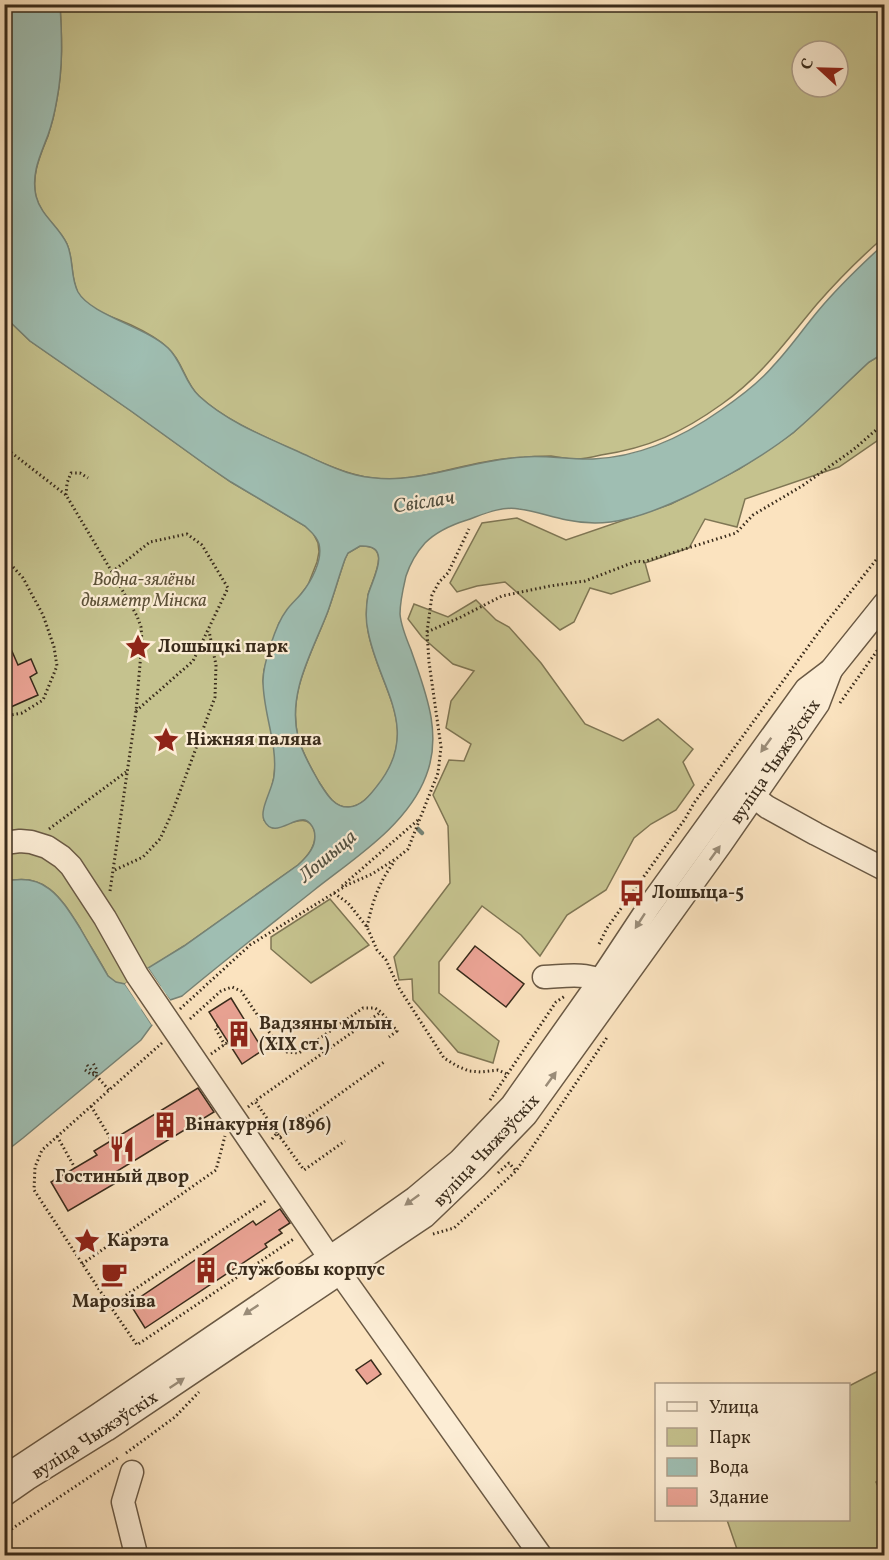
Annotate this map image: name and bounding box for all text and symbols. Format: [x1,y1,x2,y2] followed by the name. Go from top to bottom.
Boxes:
[790,39,850,99] north arrow
[796,55,820,73] text: С
[391,484,457,522] water label: Свіслач
[81,568,207,614] park label: Водна-зялёны дыяметр Мінска
[123,632,153,662] place icon: Лошыцкі парк
[158,635,288,660] place label: Лошыцкі парк
[725,694,827,830] street label: вуліца Чыжэўскіх
[151,725,181,755] place icon: Ніжняя паляна
[186,728,322,753] place label: Ніжняя паляна
[760,737,772,753] one-way arrow
[292,824,364,891] water label: Лошыца
[708,845,720,860] one-way arrow
[617,878,647,908] bus stop icon: Лошыца-5
[652,881,744,906] place label: Лошыца-5
[634,912,646,928] one-way arrow
[259,1012,392,1058] place label: Вадзяны млын (XIX ст.)
[224,1019,254,1049] building icon: Вадзяны млын (XIX ст.)
[545,1072,557,1087] one-way arrow
[428,1089,546,1213] street label: вуліца Чыжэўскіх
[150,1110,180,1140] building icon: Вінакурня (1896)
[185,1113,331,1138] place label: Вінакурня (1896)
[107,1134,137,1164] restaurant icon: Гостиный двор
[55,1165,189,1190] place label: Гостиный двор
[404,1194,420,1206] one-way arrow
[72,1226,102,1256] place icon: Карэта
[107,1229,169,1254] place label: Карэта
[191,1255,221,1285] building icon: Службовы корпус
[226,1258,385,1283] place label: Службовы корпус
[99,1259,129,1289] cafe icon: Марозіва
[72,1290,156,1315] place label: Марозіва
[243,1304,259,1315] one-way arrow
[169,1378,185,1389] one-way arrow
[655,1383,850,1521] legend
[27,1386,163,1486] street label: вуліца Чыжэўскіх
[709,1396,759,1421] text: Улица
[709,1426,751,1451] text: Парк
[709,1456,749,1481] text: Вода
[709,1486,769,1511] text: Здание

